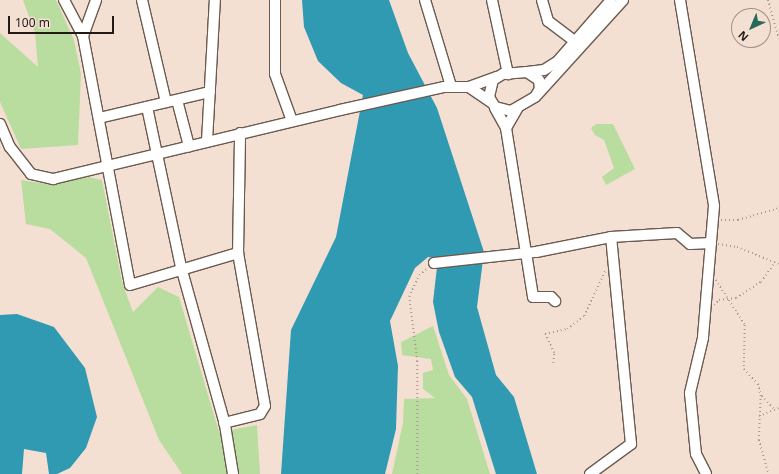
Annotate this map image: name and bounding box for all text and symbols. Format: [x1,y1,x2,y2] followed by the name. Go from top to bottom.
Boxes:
[10,8,116,34] scale bar
[731,8,771,48] north arrow
[15,14,50,31] text: 100 m
[735,28,751,45] text: N

